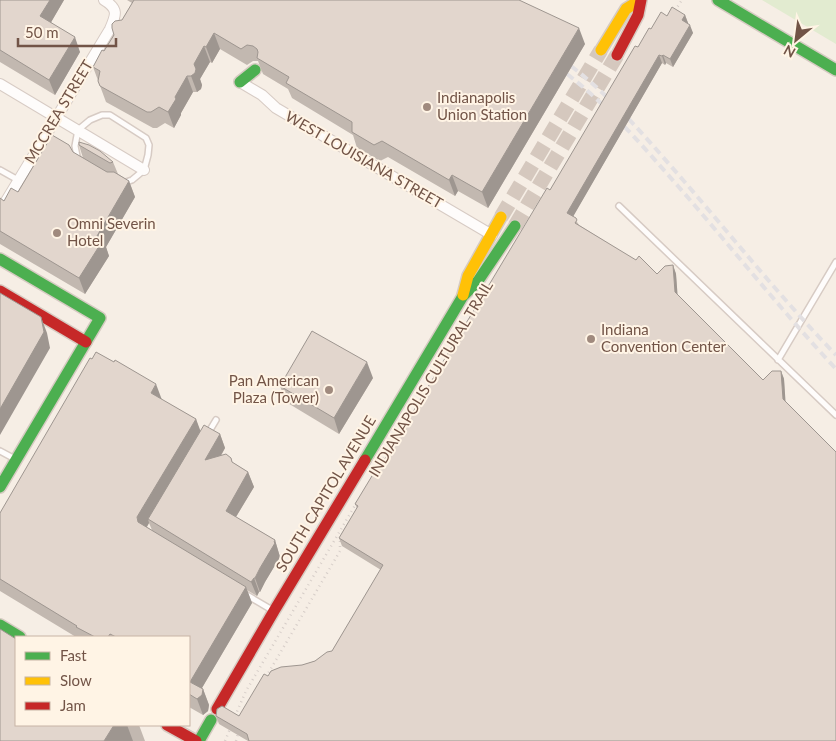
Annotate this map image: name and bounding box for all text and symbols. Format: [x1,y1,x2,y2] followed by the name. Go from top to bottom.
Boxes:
[18,15,115,47] scale bar
[771,15,821,65] north arrow
[25,23,59,41] text: 50 m
[781,42,798,62] text: N
[20,56,96,167] street label: MCCREA STREET
[437,88,527,123] place label: Indianapolis Union Station
[421,101,433,113] marker: Indianapolis Union Station
[282,107,447,212] street label: WEST LOUISIANA STREET
[67,214,156,249] place label: Omni Severin Hotel
[51,227,63,239] marker: Omni Severin Hotel
[364,277,496,480] street label: INDIANAPOLIS CULTURAL TRAIL
[601,320,727,355] place label: Indiana Convention Center
[585,333,597,345] marker: Indiana Convention Center
[229,371,319,406] place label: Pan American Plaza (Tower)
[323,384,335,396] marker: Pan American Plaza (Tower)
[271,412,379,575] street label: SOUTH CAPITOL AVENUE
[15,636,190,726] legend
[60,646,87,664] text: Fast
[60,671,92,689] text: Slow
[60,696,86,714] text: Jam

